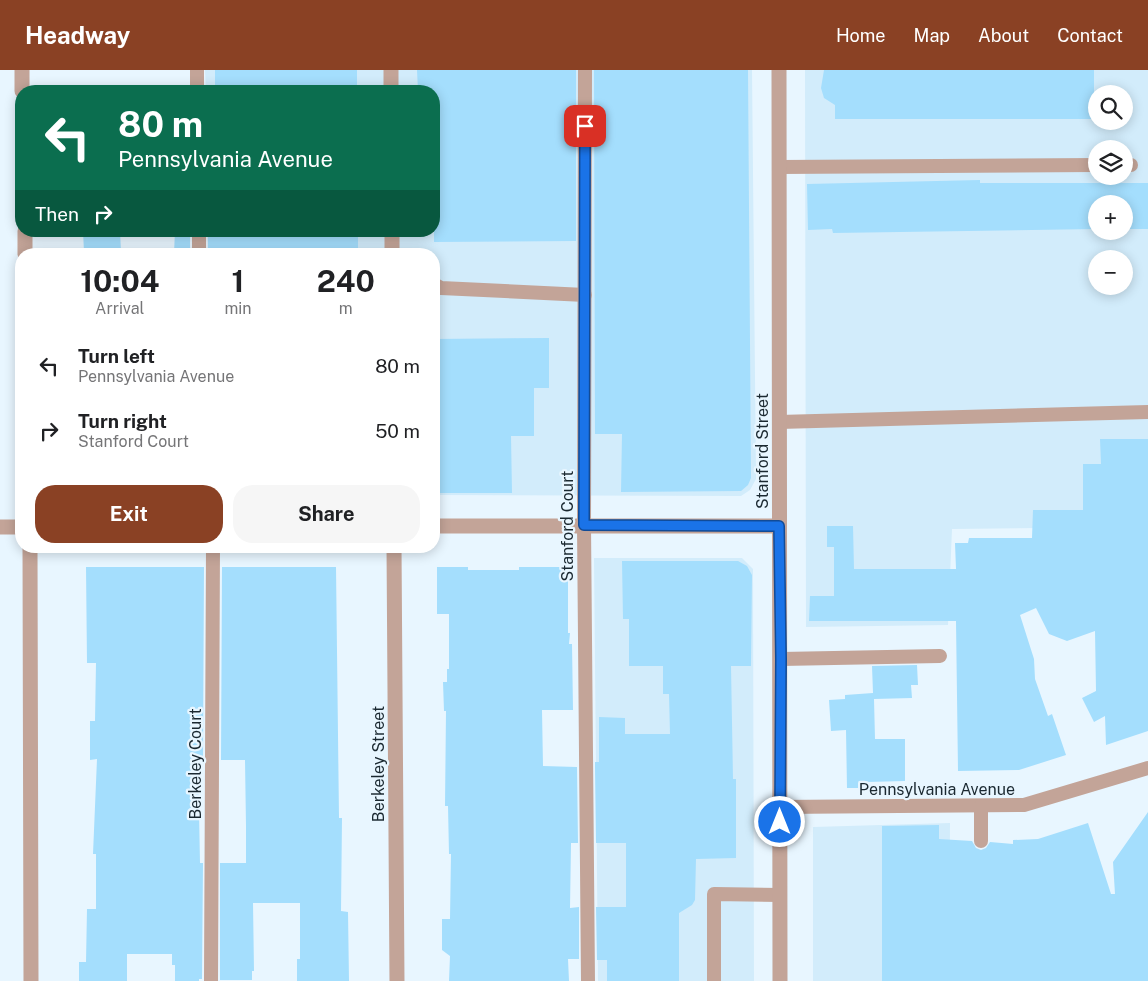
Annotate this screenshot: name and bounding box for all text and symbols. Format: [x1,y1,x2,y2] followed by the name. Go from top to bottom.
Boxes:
[25,21,130,49] text: Headway
[836,25,886,46] text: Home
[914,25,950,46] text: Map
[978,25,1029,46] text: About
[1057,25,1123,46] text: Contact
[1088,85,1133,295] map controls
[1088,85,1133,130] button: search
[118,104,203,145] text: 80 m
[35,105,100,170] icon: left
[564,105,606,147] pin
[571,112,599,140] icon: arrive
[1088,140,1133,185] button: layers
[118,146,333,172] text: Pennsylvania Avenue
[1088,195,1133,240] button: +
[89,200,117,228] icon: right
[35,203,79,225] text: Then
[1088,250,1133,295] button: −
[80,263,159,299] text: 10:04
[232,263,244,299] text: 1
[317,263,375,299] text: 240
[95,299,144,318] text: Arrival
[224,299,252,318] text: min
[339,299,353,318] text: m
[78,345,155,367] text: Turn left
[35,352,63,380] icon: left
[375,355,420,377] text: 80 m
[78,367,234,386] text: Pennsylvania Avenue
[753,393,772,509] street label: Stanford Street
[78,410,167,432] text: Turn right
[35,417,63,445] icon: right
[375,420,420,442] text: 50 m
[78,432,189,451] text: Stanford Court
[558,471,577,581] street label: Stanford Court
[35,485,223,543] button: Exit
[233,485,420,543] button: Share
[369,706,388,822] street label: Berkeley Street
[186,708,205,820] street label: Berkeley Court
[859,780,1015,799] street label: Pennsylvania Avenue
[753,795,805,847] position arrow

